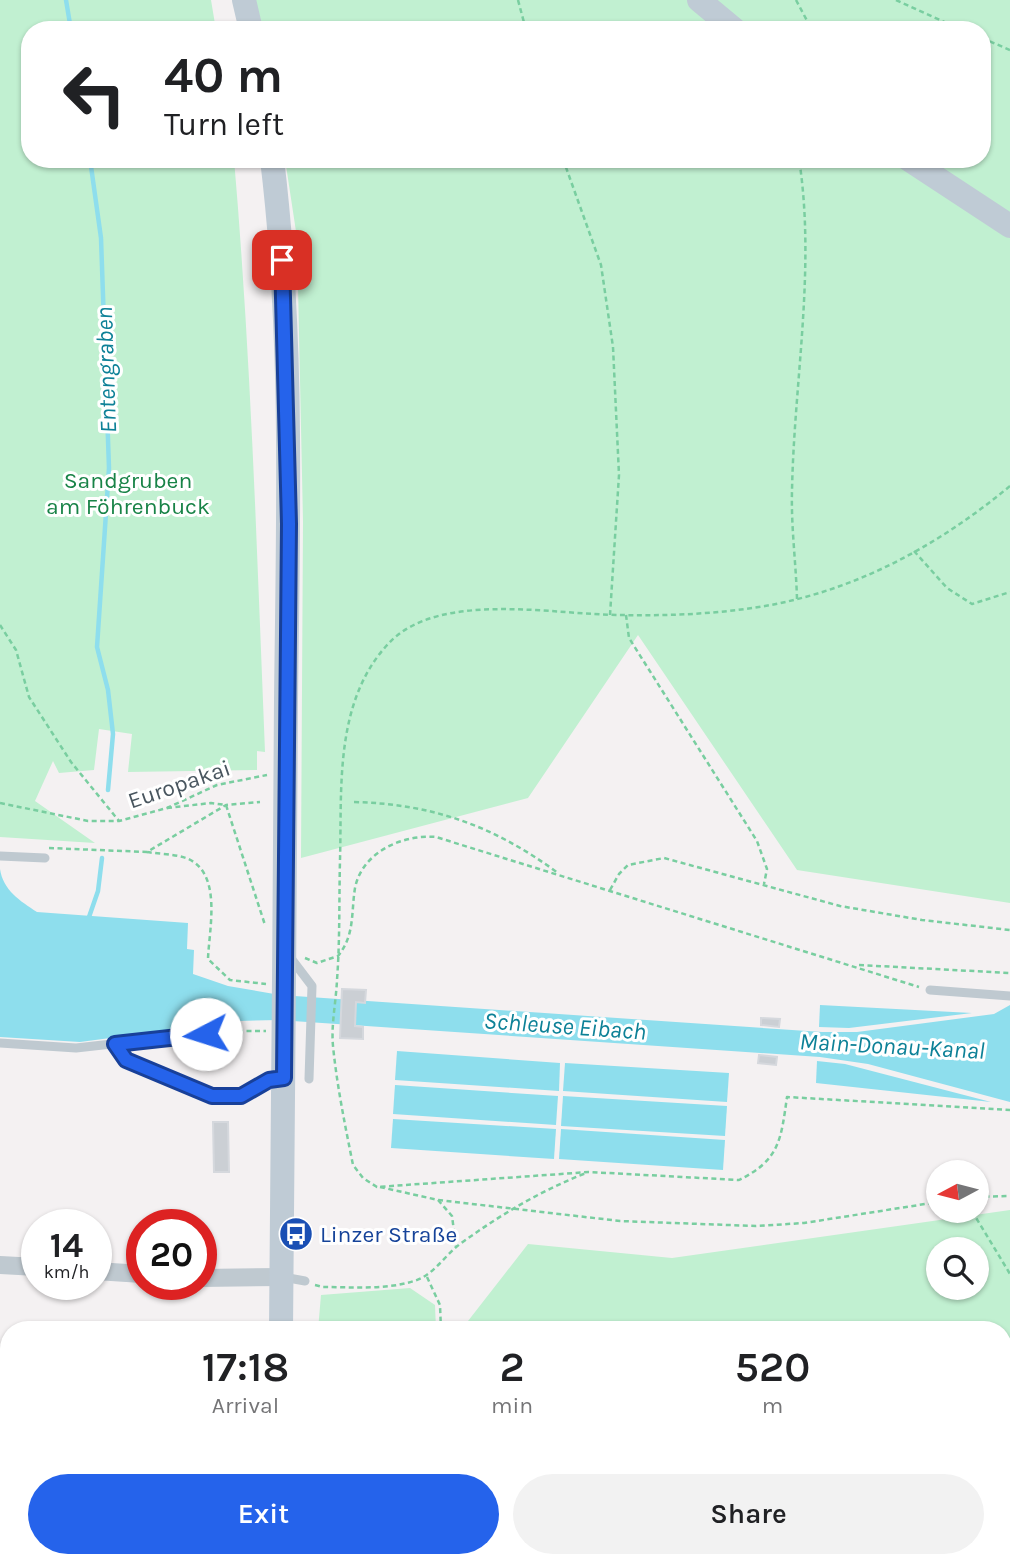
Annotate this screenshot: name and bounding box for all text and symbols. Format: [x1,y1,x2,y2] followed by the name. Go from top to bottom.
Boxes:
[164,47,283,104] text: 40 m
[49,49,140,140] icon: left
[164,106,284,143] text: Turn left
[252,230,312,290] pin
[263,241,301,279] icon: arrive
[90,306,122,434] water label: Entengraben
[46,467,210,520] park label: Sandgruben am Föhrenbuck
[125,754,234,815] street label: Europakai
[169,997,243,1071] position arrow
[483,1006,647,1046] water label: Schleuse Eibach
[799,1027,985,1065] water label: Main-Donau-Kanal
[926,1160,989,1223] north arrow
[926,1160,989,1300] map controls
[126,1209,217,1300] speed limit sign: 20
[277,1215,315,1253] bus stop icon: Linzer Straße
[320,1221,457,1248] place label: Linzer Straße
[50,1225,83,1266] text: 14
[926,1237,989,1300] button: search
[44,1261,89,1283] text: km/h
[202,1342,289,1392] text: 17:18
[499,1342,525,1392] text: 2
[735,1342,810,1392] text: 520
[212,1392,279,1419] text: Arrival
[491,1392,533,1419] text: min
[762,1392,783,1419] text: m
[28,1474,499,1554] button: Exit
[513,1474,984,1554] button: Share

